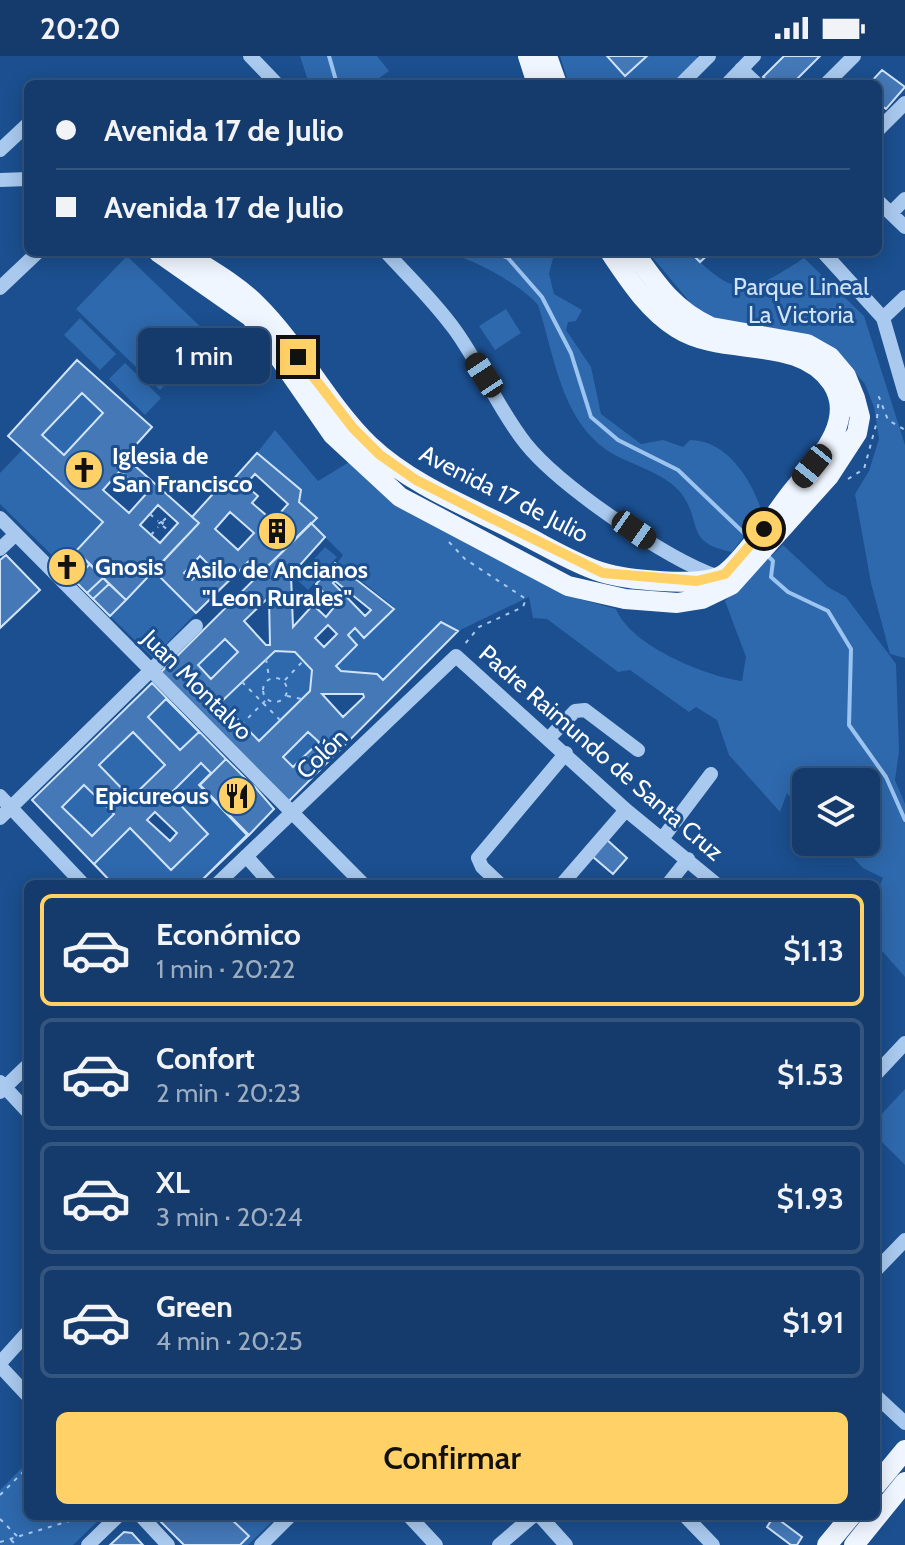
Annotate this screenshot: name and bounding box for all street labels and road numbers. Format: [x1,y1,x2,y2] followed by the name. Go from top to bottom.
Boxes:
[415,439,593,549] street label: Avenida 17 de Julio
[135,623,259,746] street label: Juan Montalvo
[473,639,729,867] street label: Padre Raimundo de Santa Cruz
[290,722,353,785] street label: Colón

